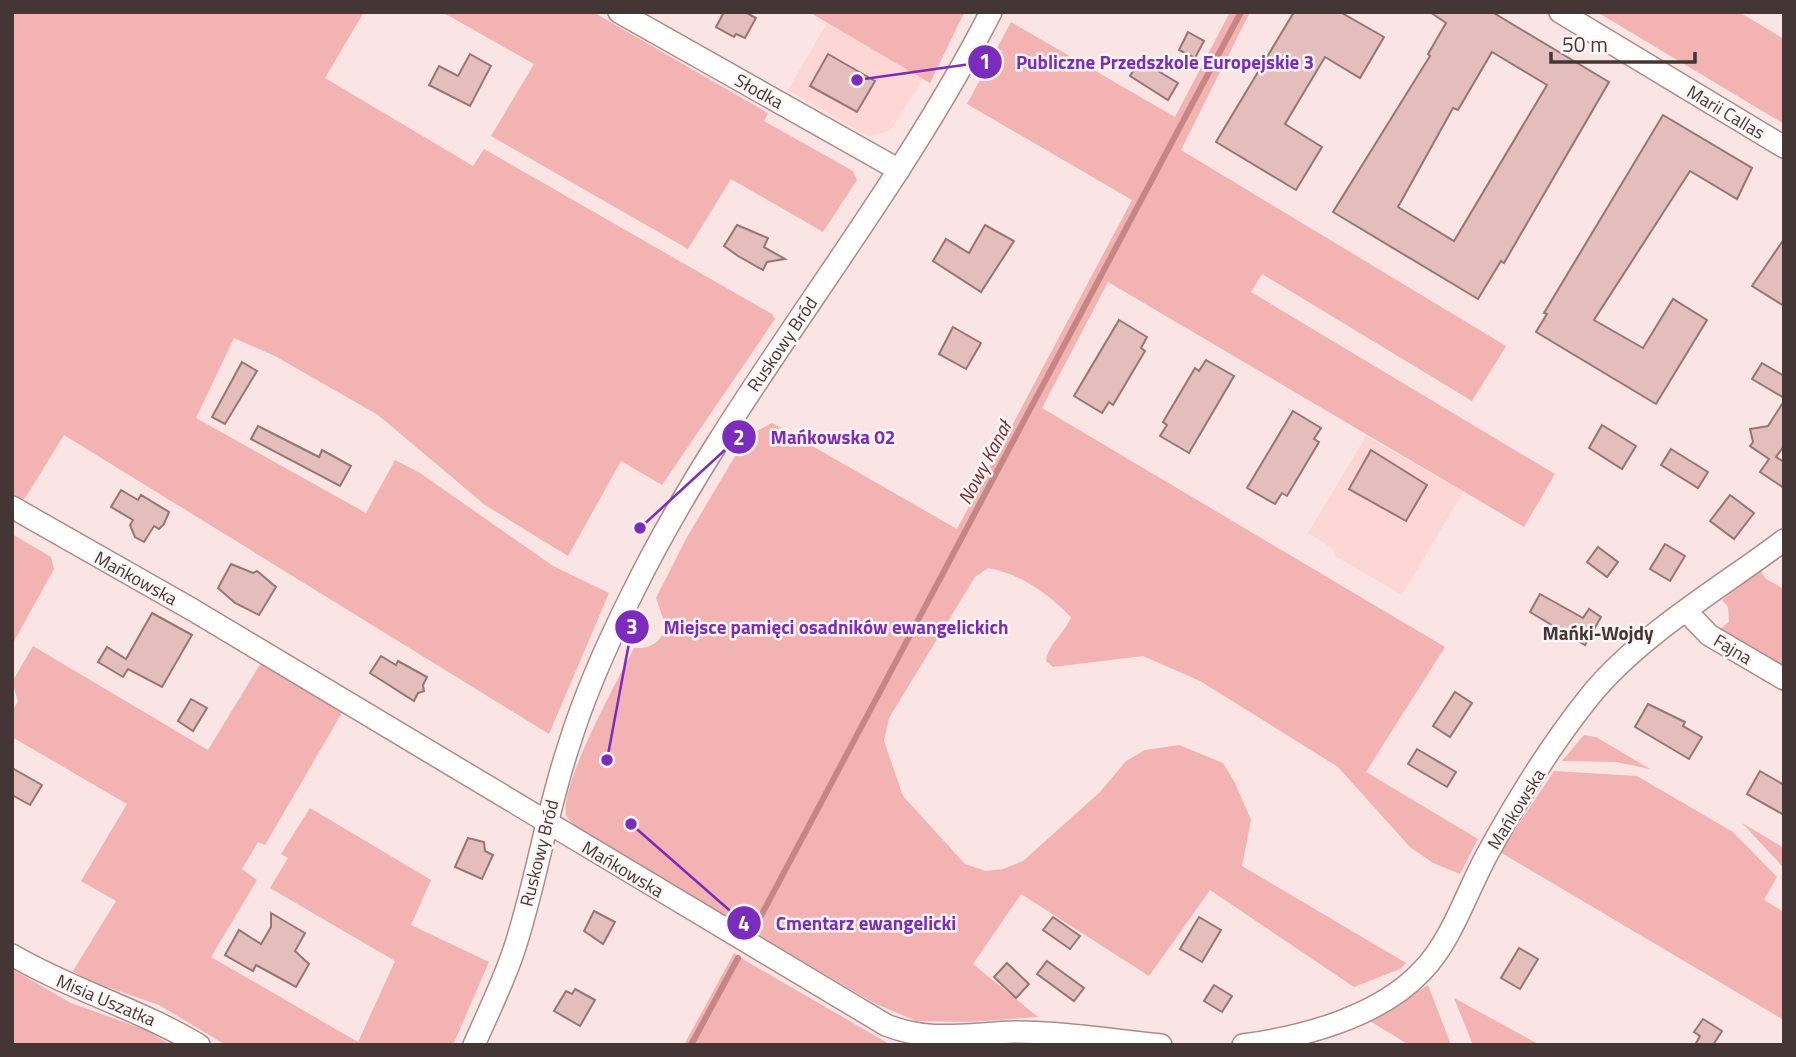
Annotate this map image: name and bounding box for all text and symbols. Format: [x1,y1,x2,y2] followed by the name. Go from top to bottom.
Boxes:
[1551,21,1694,65] scale bar
[1562,28,1608,60] text: 50 m
[967,42,1328,82] callout: Publiczne Przedszkole Europejskie 3
[979,45,991,77] text: 1
[1016,47,1314,76] text: Publiczne Przedszkole Europejskie 3
[730,67,788,115] street label: Słodka
[1682,78,1770,146] street label: Marii Callas
[740,291,824,397] street label: Ruskowy Bród
[950,413,1019,509] water label: Nowy Kanał
[721,417,909,457] callout: Mańkowska 02
[733,421,745,453] text: 2
[771,422,895,451] text: Mańkowska 02
[90,544,182,612] street label: Mańkowska
[615,607,1023,647] callout: Miejsce pamięci osadników ewangelickich
[626,610,638,642] text: 3
[664,612,1008,641] text: Miejsce pamięci osadników ewangelickich
[1543,618,1654,647] district label: Mańki-Wojdy
[1709,627,1757,671] street label: Fajna
[1480,763,1552,855] street label: Mańkowska
[513,797,565,909] street label: Ruskowy Bród
[577,834,669,904] street label: Mańkowska
[726,903,970,943] callout: Cmentarz ewangelicki
[738,907,750,939] text: 4
[776,908,956,937] text: Cmentarz ewangelicki
[52,967,160,1033] street label: Misia Uszatka

